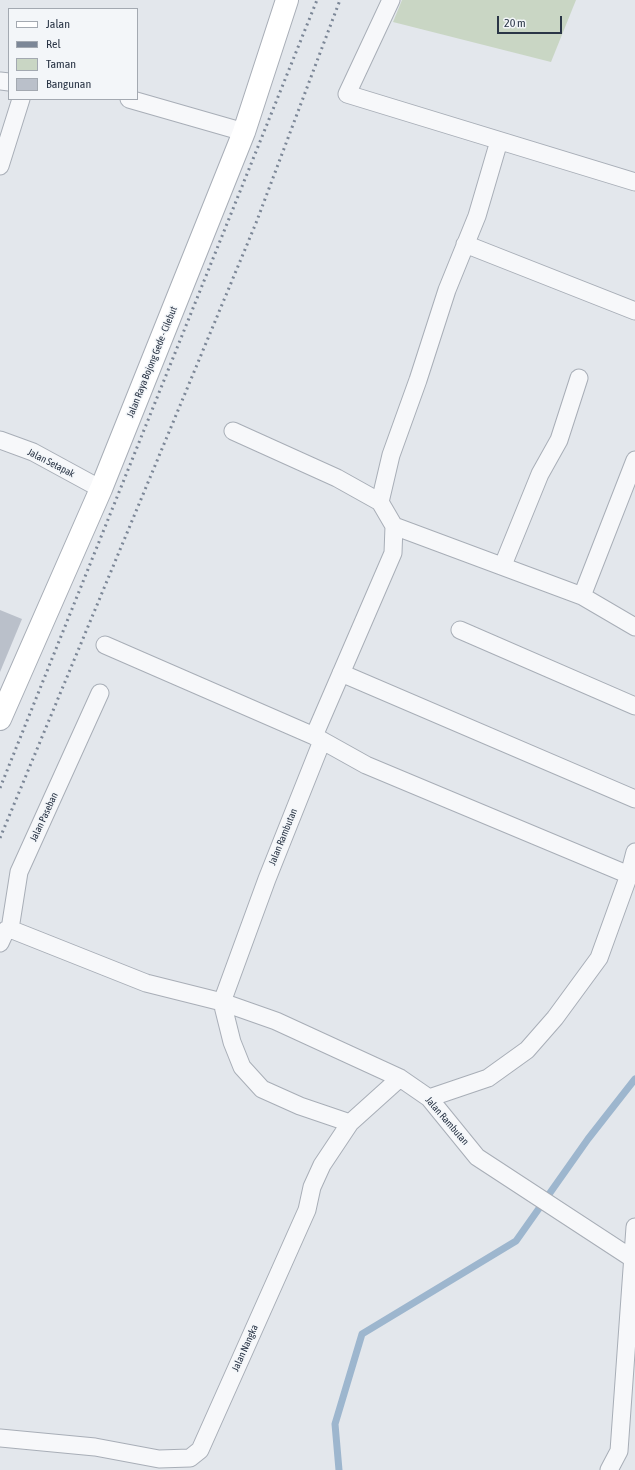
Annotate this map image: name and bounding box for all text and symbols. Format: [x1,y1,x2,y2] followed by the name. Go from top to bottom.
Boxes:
[8,8,138,100] legend
[499,8,564,34] scale bar
[504,16,526,30] text: 20 m
[46,17,70,31] text: Jalan
[46,37,61,51] text: Rel
[46,57,76,71] text: Taman
[46,77,91,91] text: Bangunan
[124,305,180,419] street label: Jalan Raya Bojong Gede - Cilebut
[25,446,77,480] street label: Jalan Setapak
[27,790,61,844] street label: Jalan Paseban
[266,807,300,867] street label: Jalan Rambutan
[423,1094,471,1148] street label: Jalan Rambutan
[229,1323,261,1373] street label: Jalan Nangka

